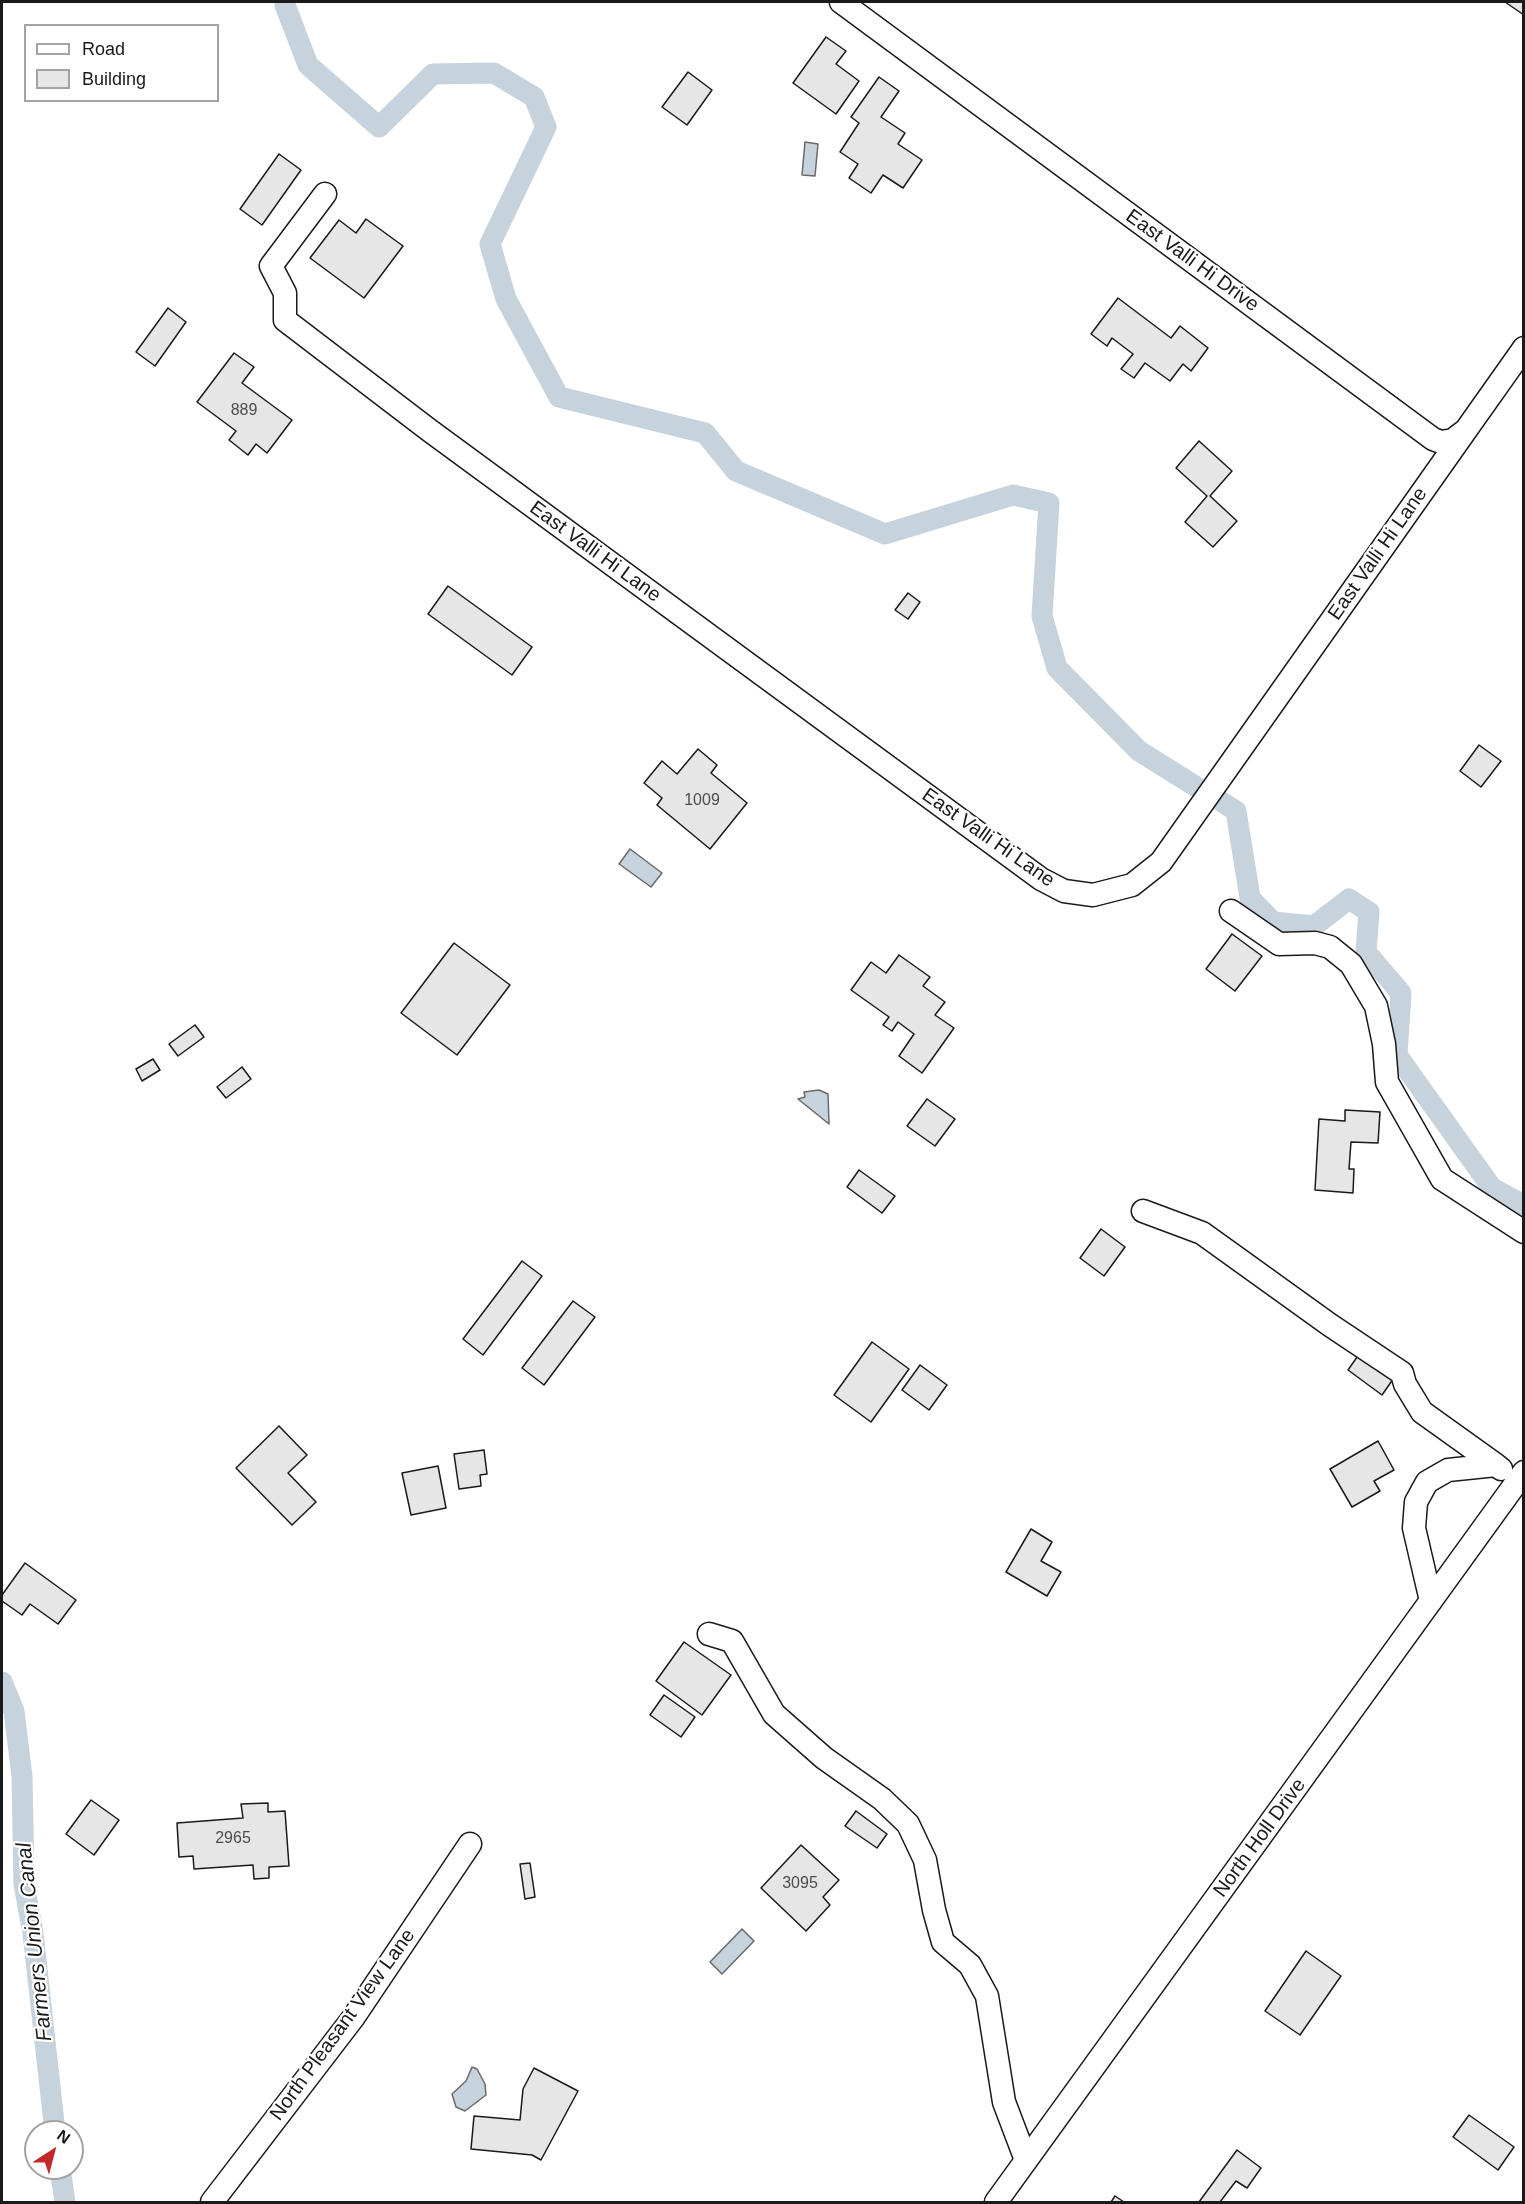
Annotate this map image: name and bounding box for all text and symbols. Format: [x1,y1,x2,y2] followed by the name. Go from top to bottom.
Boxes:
[24,24,219,102] legend
[82,39,125,59] text: Road
[82,69,146,89] text: Building
[1121,205,1263,317] street label: East Valli Hi Drive
[231,401,257,421] house number: 889
[1323,483,1433,625] street label: East Valli Hi Lane
[525,496,665,608] street label: East Valli Hi Lane
[917,783,1059,893] street label: East Valli Hi Lane
[684,791,720,811] house number: 1009
[1209,1774,1311,1902] street label: North Holl Drive
[215,1829,251,1849] house number: 2965
[12,1841,58,2043] water label: Farmers Union Canal
[782,1874,818,1894] house number: 3095
[265,1925,421,2125] street label: North Pleasant View Lane
[24,2120,84,2180] north arrow
[54,2126,73,2147] text: N

